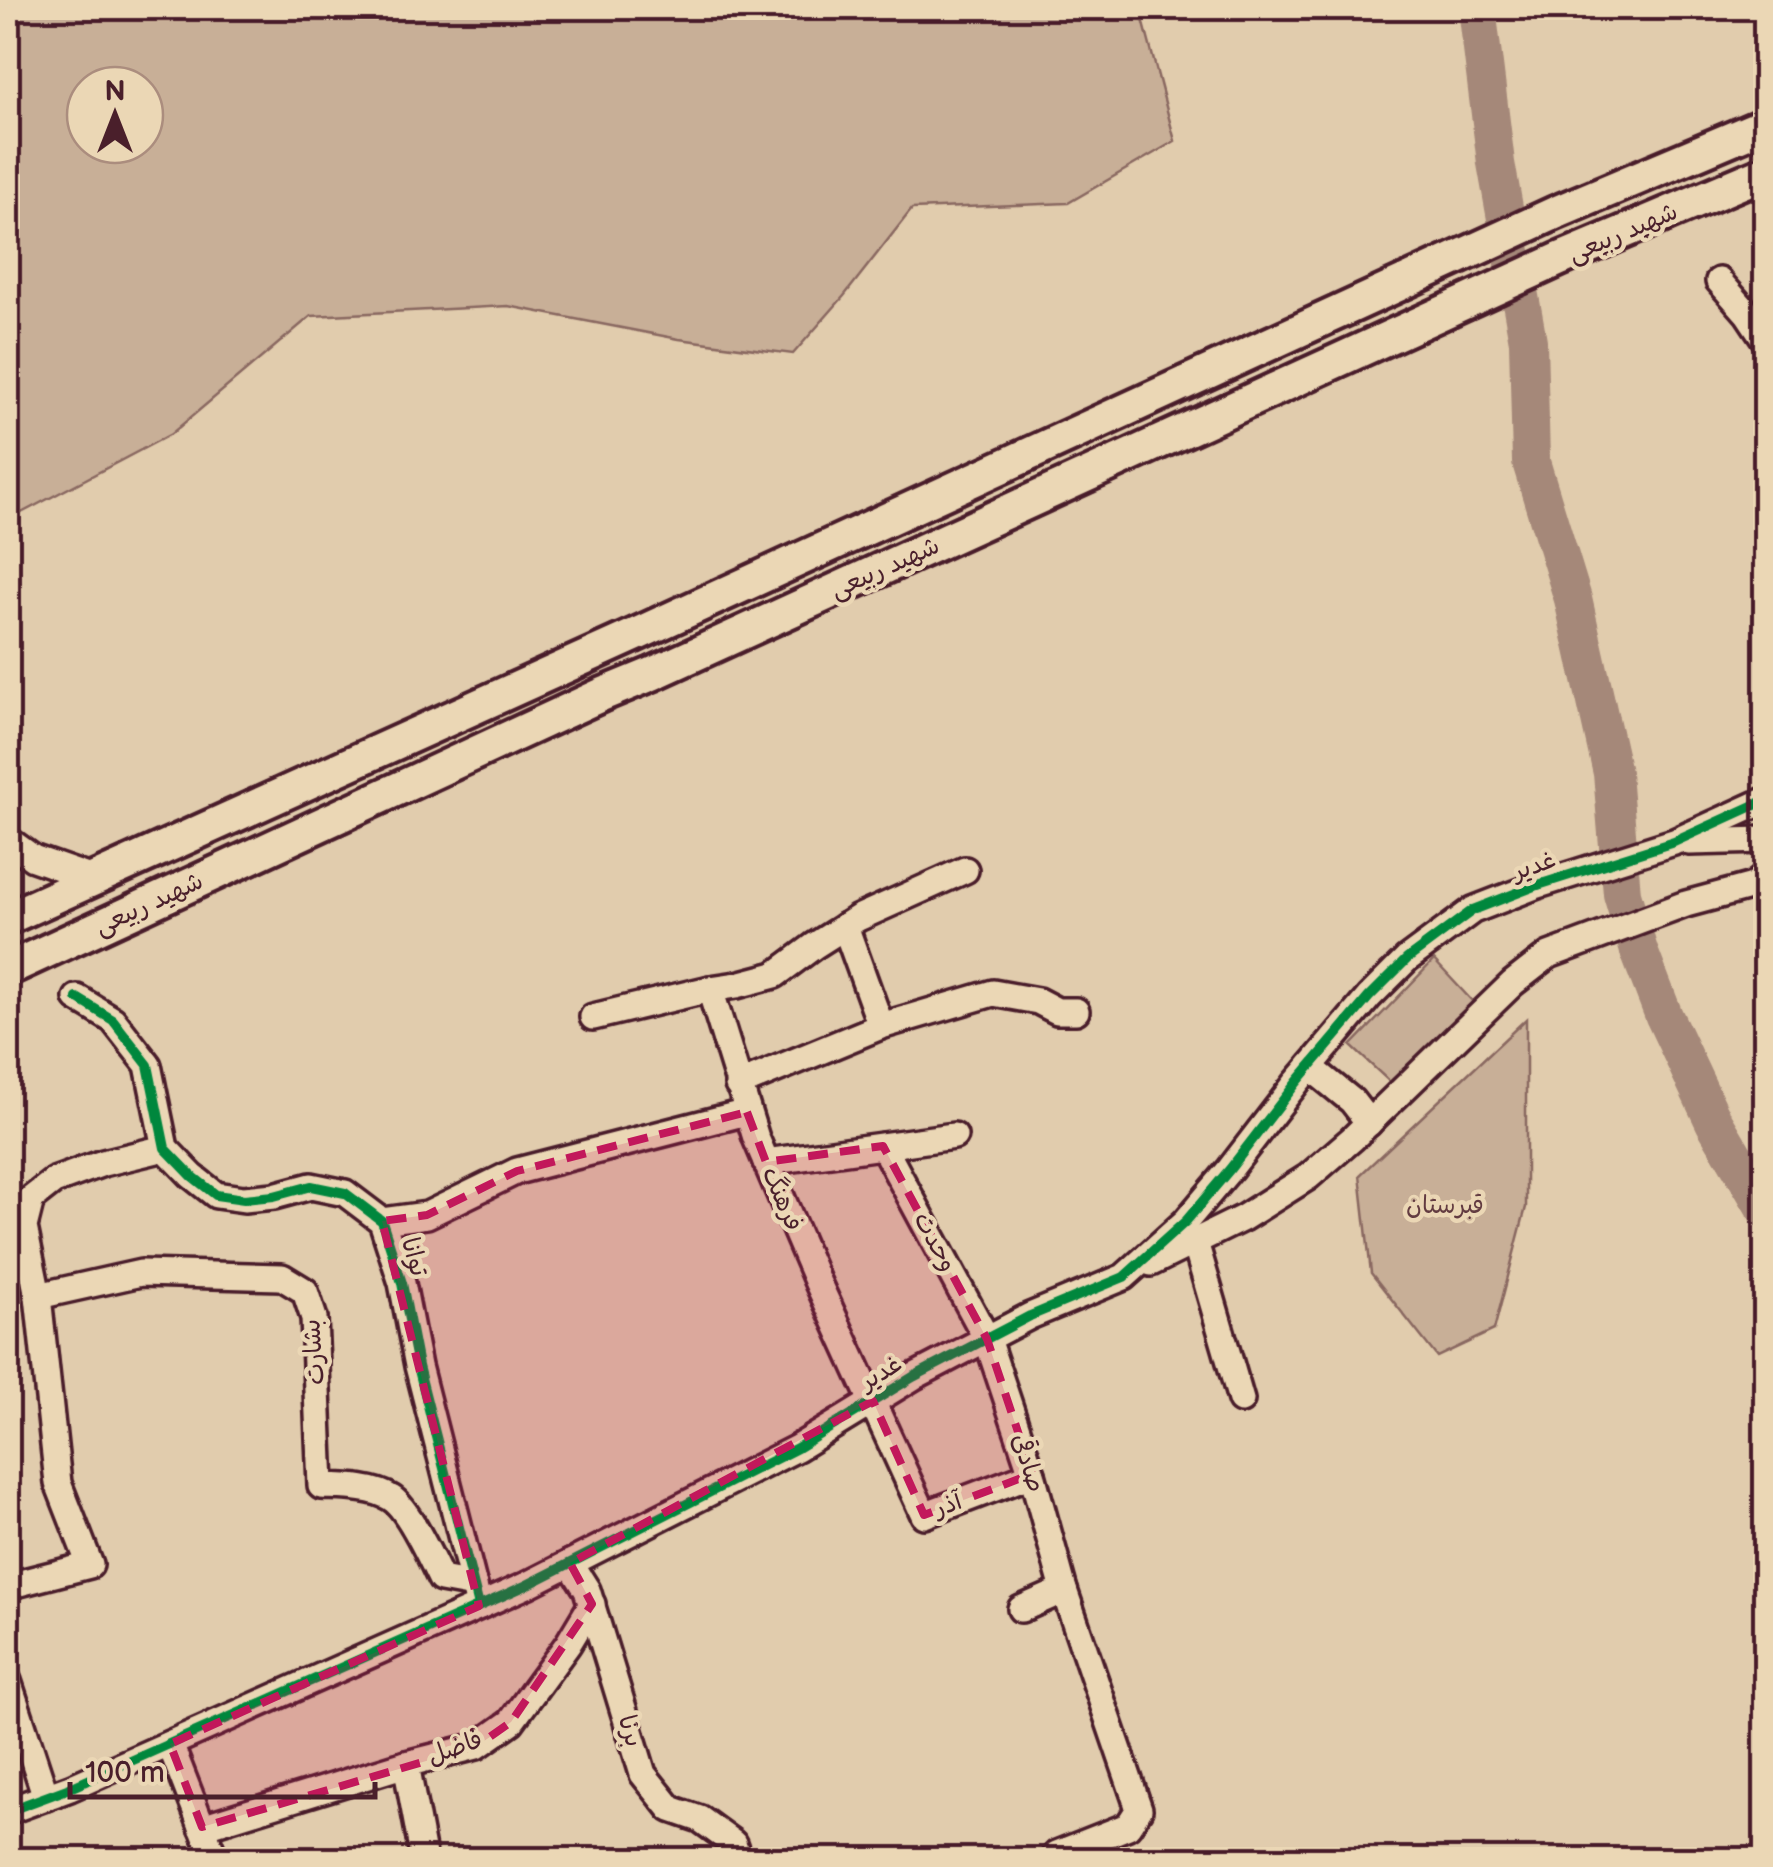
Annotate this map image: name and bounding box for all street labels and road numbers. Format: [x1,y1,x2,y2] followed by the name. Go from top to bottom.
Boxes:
[1563,196,1683,270] street label: شهید ربیعی
[826,530,944,606] street label: شهید ربیعی
[1506,844,1560,888] street label: غدیر
[90,865,208,943] street label: شهید ربیعی
[755,1162,809,1236] street label: فرهنگ
[906,1207,964,1277] street label: وحدت
[394,1234,434,1281] street label: توانا
[296,1318,332,1386] street label: بشارت
[853,1348,908,1399] street label: غدیر
[1004,1430,1052,1496] street label: صادقی
[928,1485,967,1525] street label: آذر
[611,1711,649,1751] street label: برنا
[423,1724,487,1772] street label: فاضل

